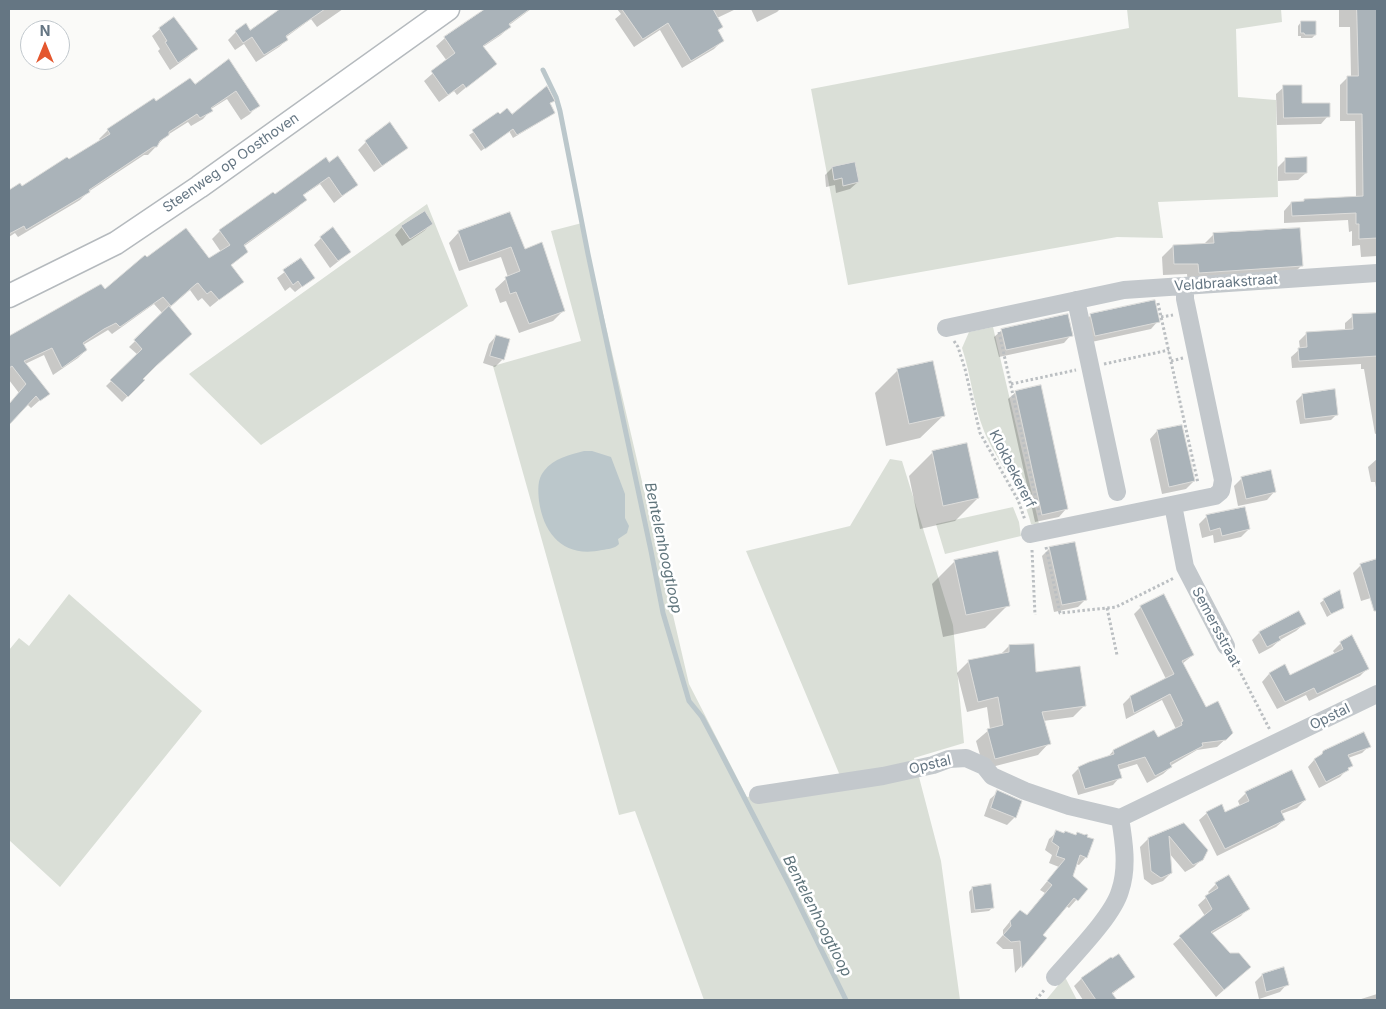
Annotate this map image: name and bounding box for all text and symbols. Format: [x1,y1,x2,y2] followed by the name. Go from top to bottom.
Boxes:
[20,20,70,70] north arrow
[40,22,50,39] text: N
[160,110,302,216] street label: Steenweg op Oosthoven
[1174,271,1278,295] street label: Veldbraakstraat
[985,427,1039,511] street label: Klokbekererf
[640,481,686,615] water label: Bentelenhoogtloop
[1188,584,1244,670] street label: Semersstraat
[1307,700,1353,734] street label: Opstal
[907,752,953,778] street label: Opstal
[779,852,855,980] water label: Bentelenhoogtloop

